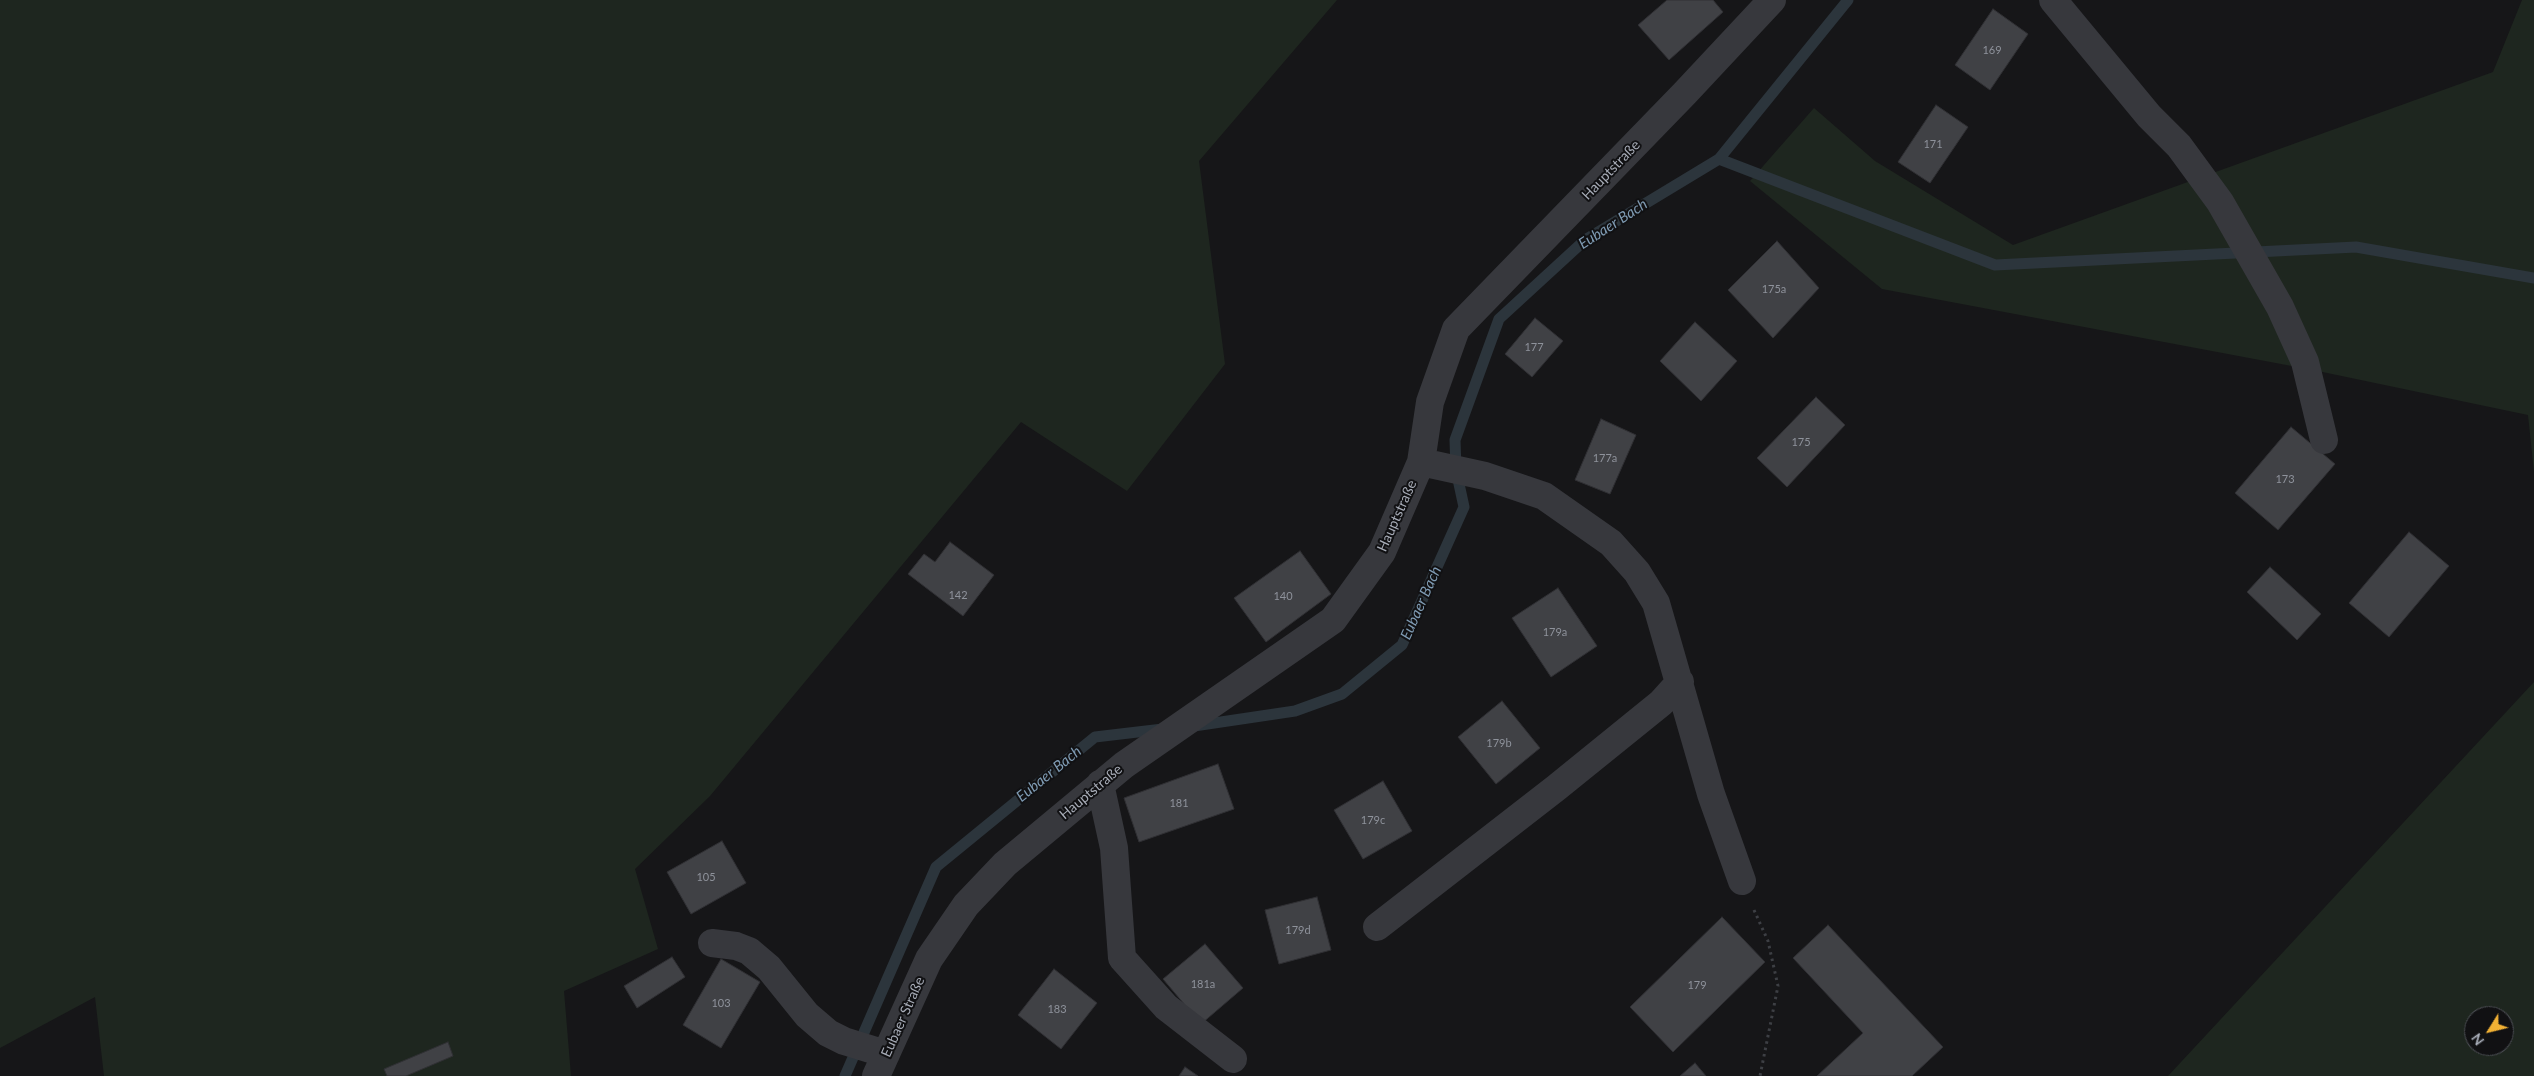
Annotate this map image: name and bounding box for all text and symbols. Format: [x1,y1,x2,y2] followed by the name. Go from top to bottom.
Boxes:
[1982,43,2002,57] house number: 169
[1578,137,1644,203] street label: Hauptstraße
[1923,137,1943,151] house number: 171
[1575,195,1651,253] water label: Eubaer Bach
[1762,282,1786,296] house number: 175a
[1524,340,1544,354] house number: 177
[1791,435,1811,449] house number: 175
[1593,451,1617,465] house number: 177a
[2275,472,2295,486] house number: 173
[1374,478,1420,554] street label: Hauptstraße
[1397,564,1445,642] water label: Eubaer Bach
[948,588,968,602] house number: 142
[1273,589,1293,603] house number: 140
[1543,625,1567,639] house number: 179a
[1486,736,1512,750] house number: 179b
[1013,742,1085,806] water label: Eubaer Bach
[1056,761,1126,823] street label: Hauptstraße
[1169,796,1189,810] house number: 181
[1361,813,1385,827] house number: 179c
[696,870,716,884] house number: 105
[1285,923,1311,937] house number: 179d
[878,974,928,1060] street label: Eubaer Straße
[1191,977,1215,991] house number: 181a
[1687,978,1707,992] house number: 179
[711,996,731,1010] house number: 103
[1047,1002,1067,1016] house number: 183
[2464,1006,2514,1056] north arrow
[2467,1030,2487,1049] text: N

